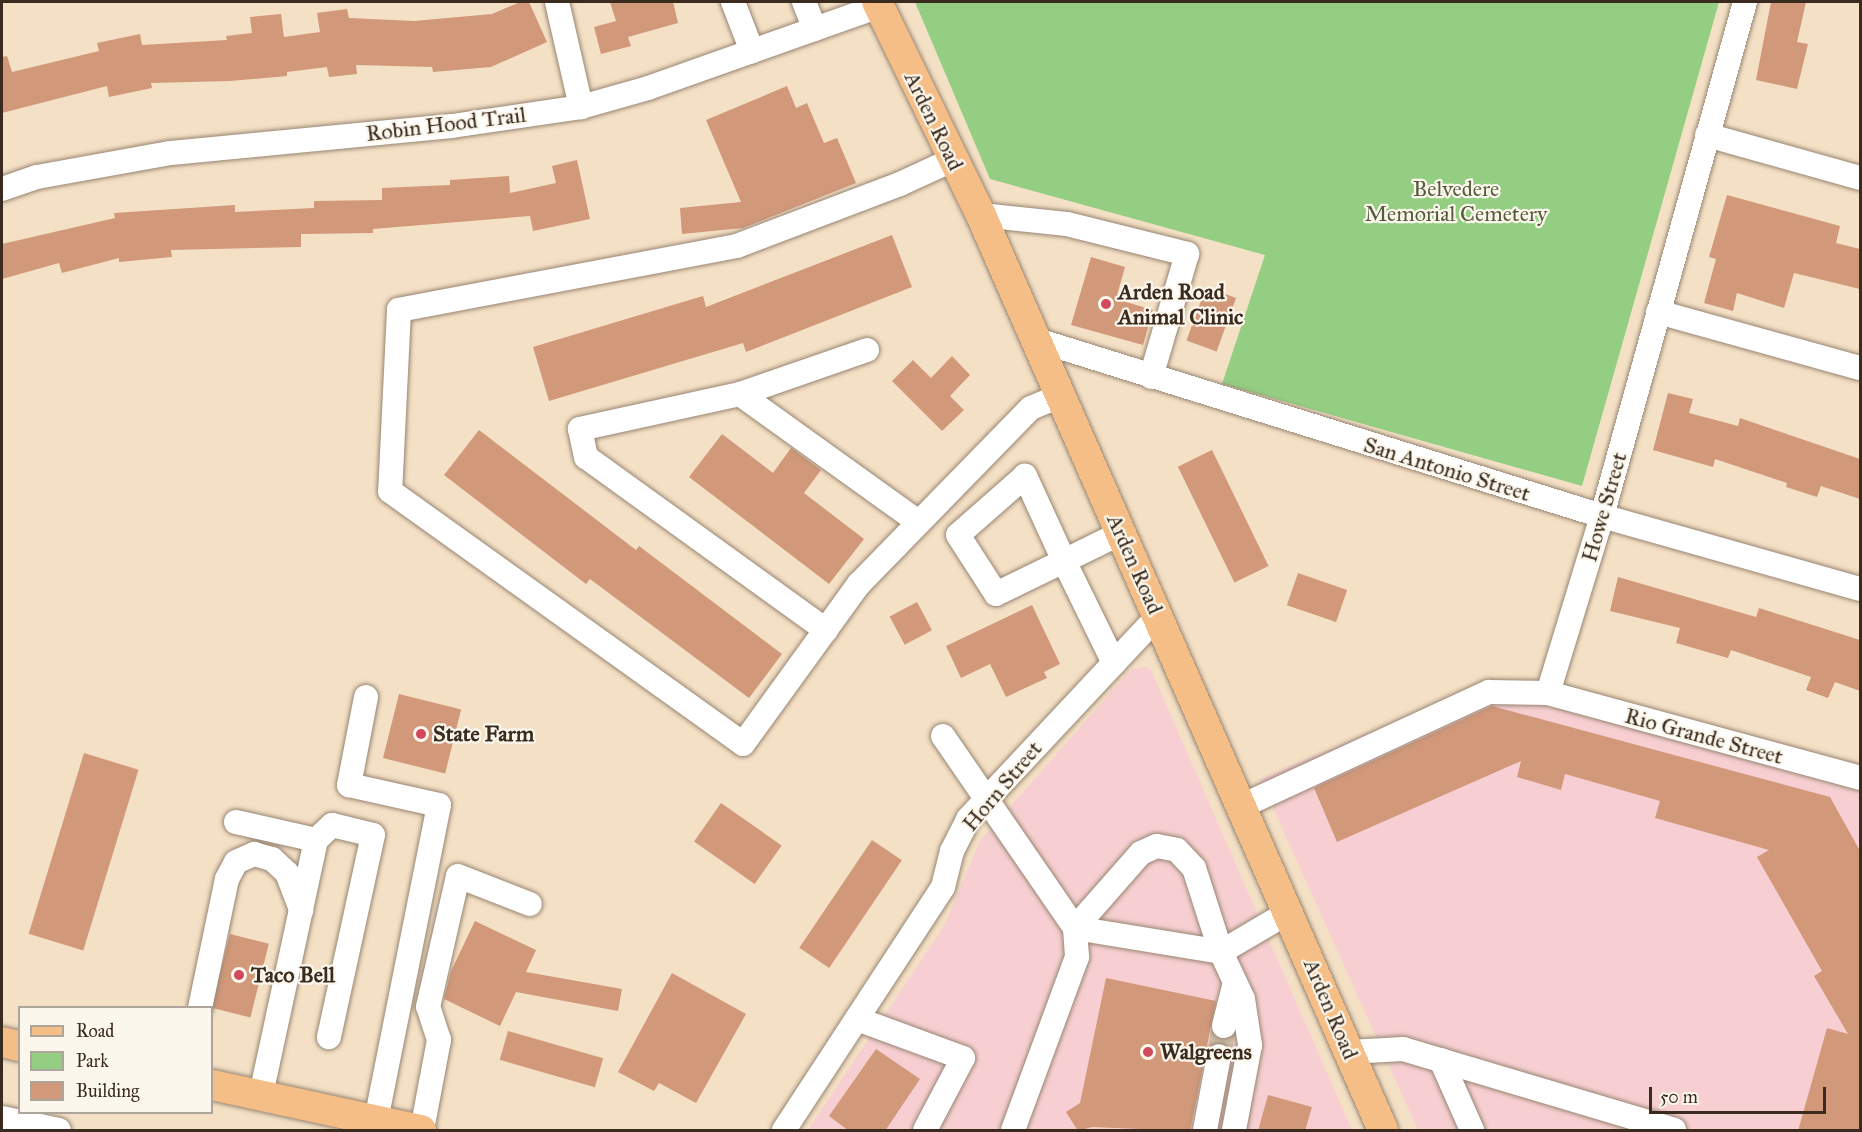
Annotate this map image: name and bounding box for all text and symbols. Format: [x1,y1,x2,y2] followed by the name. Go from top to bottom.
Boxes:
[899,67,969,175] street label: Arden Road
[365,101,527,147] street label: Robin Hood Trail
[1365,175,1547,226] park label: Belvedere Memorial Cemetery
[1118,278,1243,330] place label: Arden Road Animal Clinic
[1099,297,1113,311] marker: Arden Road Animal Clinic
[1361,431,1533,507] street label: San Antonio Street
[1576,449,1632,565] street label: Howe Street
[1101,510,1169,618] street label: Arden Road
[1622,702,1786,770] street label: Rio Grande Street
[433,721,534,747] place label: State Farm
[414,727,428,741] marker: State Farm
[957,736,1047,836] street label: Horn Street
[1298,955,1364,1063] street label: Arden Road
[251,962,335,988] place label: Taco Bell
[232,968,246,982] marker: Taco Bell
[18,1006,213,1114] legend
[76,1020,114,1042] text: Road
[1160,1039,1252,1065] place label: Walgreens
[1141,1045,1155,1059] marker: Walgreens
[76,1050,109,1072] text: Park
[1652,1075,1829,1113] scale bar
[76,1080,139,1102] text: Building
[1660,1086,1698,1108] text: 50 m

